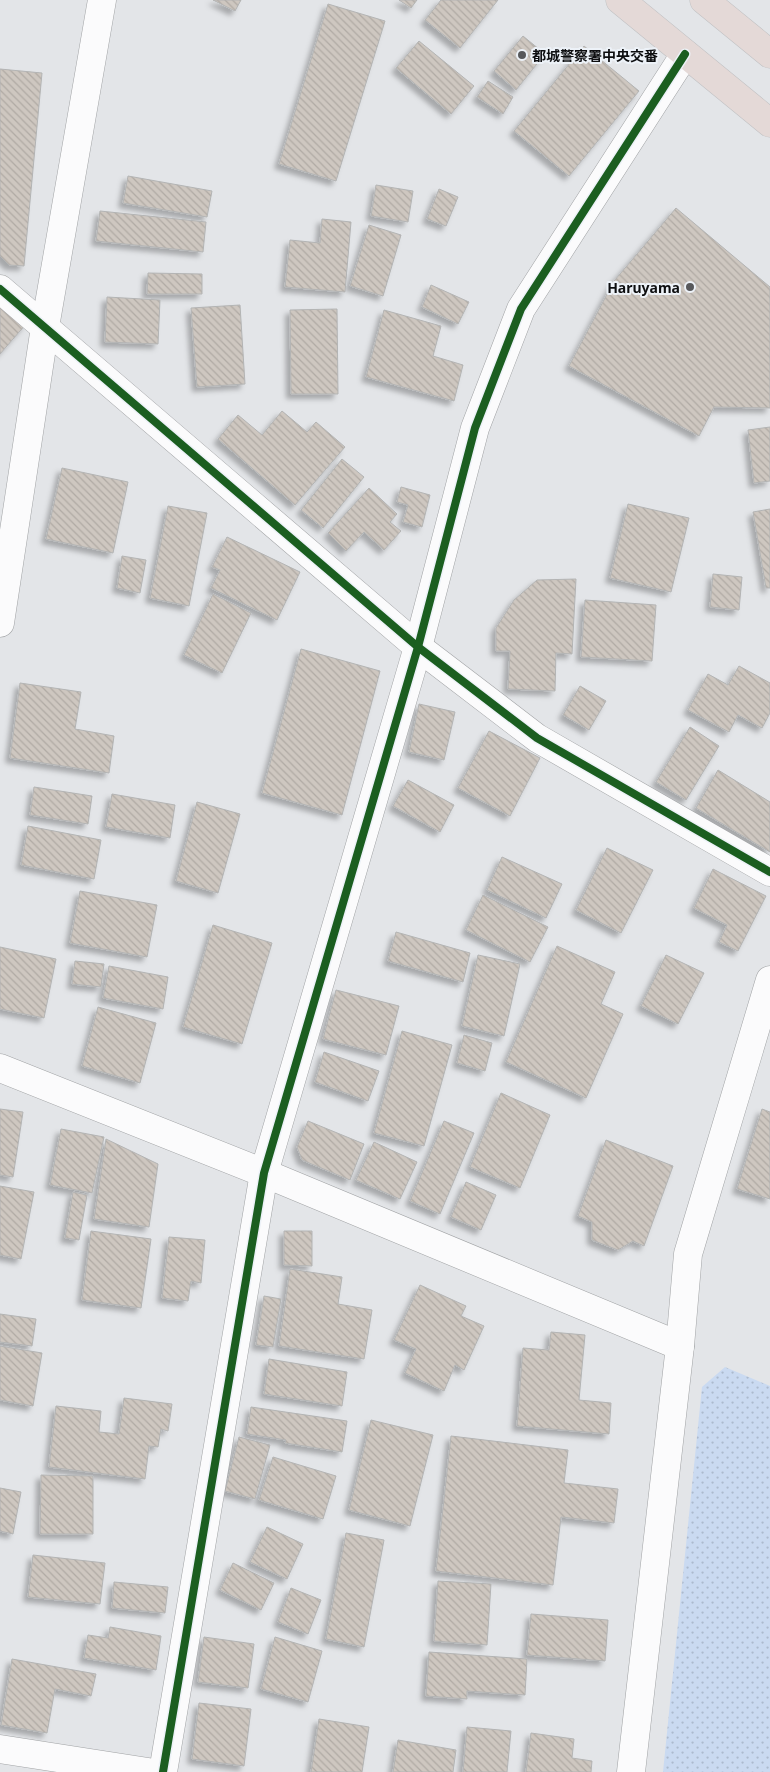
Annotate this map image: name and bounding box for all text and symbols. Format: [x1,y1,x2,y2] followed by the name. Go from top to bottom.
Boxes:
[532,46,658,65] place label: 都城警察署中央交番
[516,49,528,61] marker: 都城警察署中央交番
[607,278,680,297] place label: Haruyama
[684,281,696,293] marker: Haruyama

